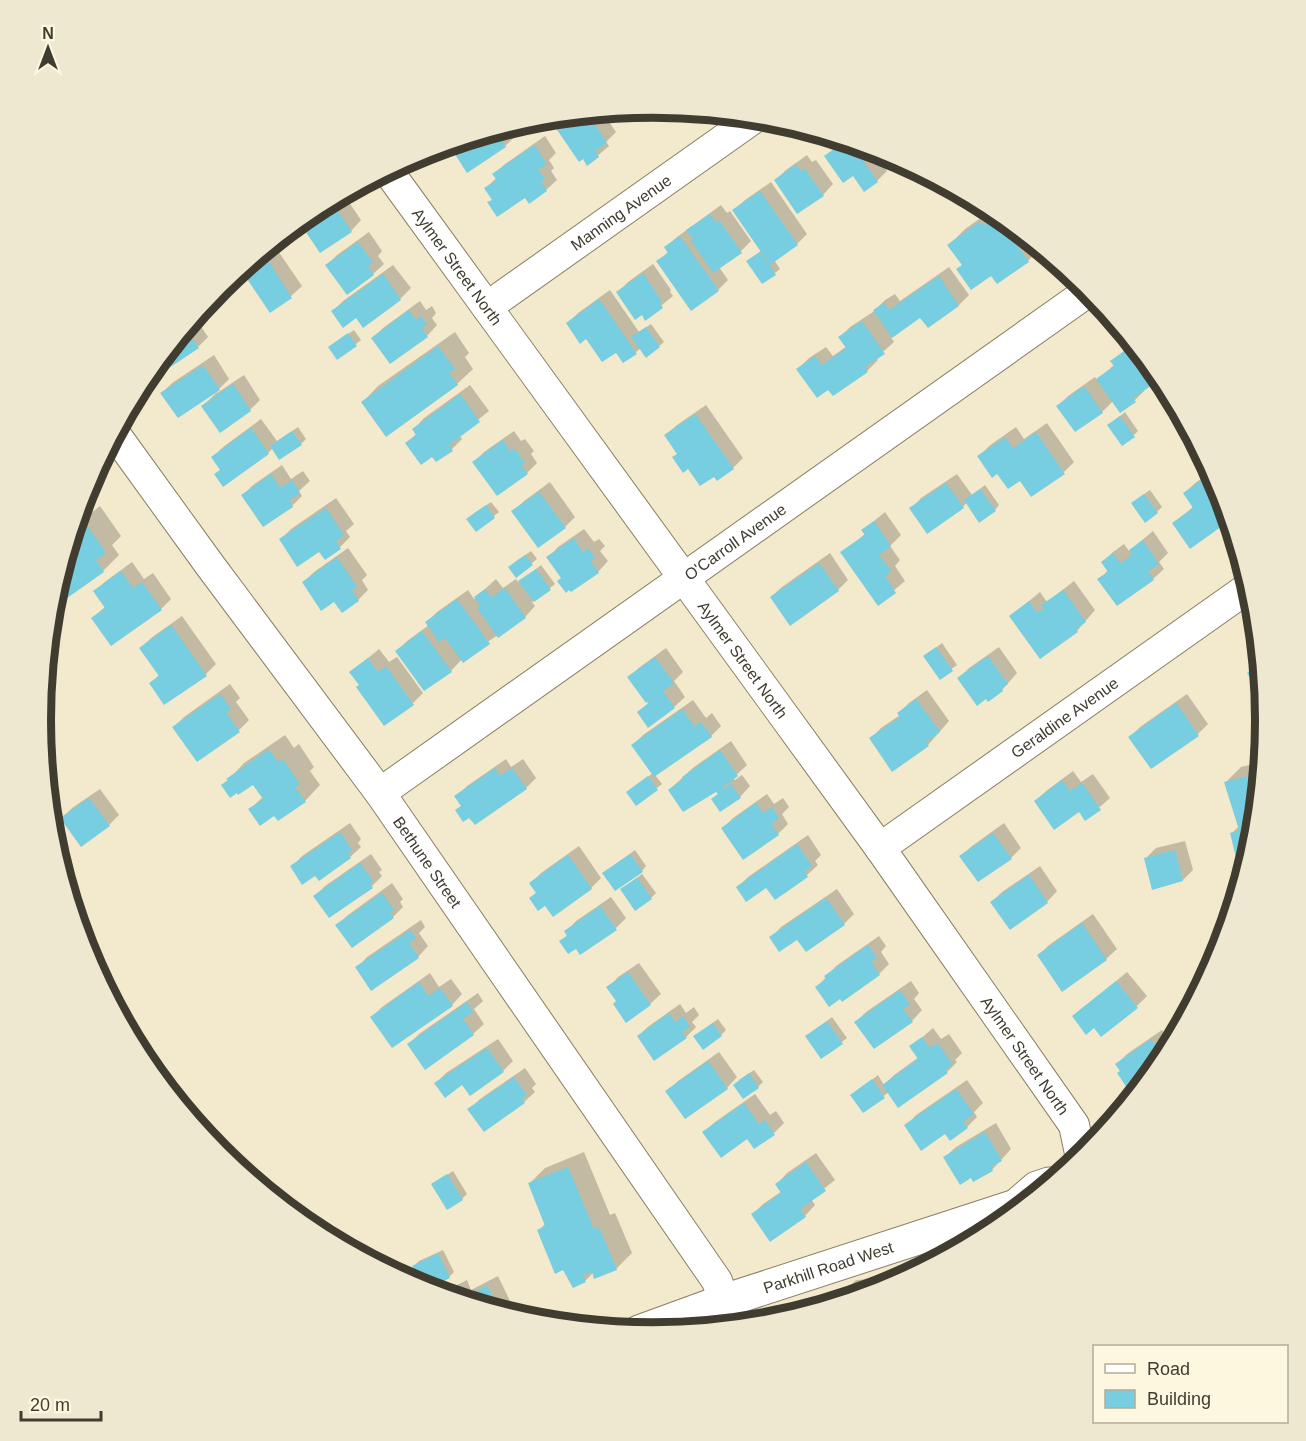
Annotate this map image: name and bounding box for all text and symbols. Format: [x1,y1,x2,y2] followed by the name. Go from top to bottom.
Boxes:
[18,18,78,78] north arrow
[42,25,54,42] text: N
[568,171,675,254] street label: Manning Avenue
[409,205,505,328] street label: Aylmer Street North
[681,500,789,584] street label: O'Carroll Avenue
[695,598,791,722] street label: Aylmer Street North
[1008,674,1122,762] street label: Geraldine Avenue
[390,813,465,911] street label: Bethune Street
[978,993,1072,1118] street label: Aylmer Street North
[761,1238,896,1297] street label: Parkhill Road West
[1093,1345,1288,1423] legend
[1147,1359,1190,1379] text: Road
[21,1384,100,1422] scale bar
[1147,1389,1211,1409] text: Building
[30,1395,70,1415] text: 20 m

